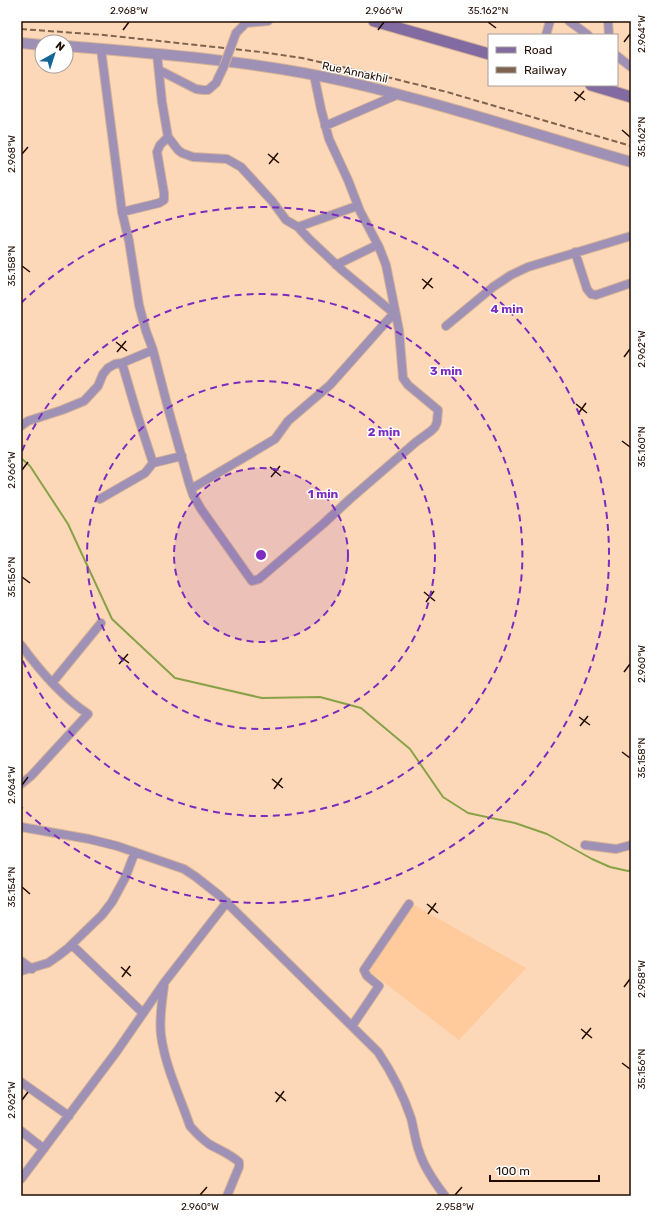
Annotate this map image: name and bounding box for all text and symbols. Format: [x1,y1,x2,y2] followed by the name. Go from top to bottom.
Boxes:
[110,5,148,17] text: 2.968°W
[365,5,403,17] text: 2.966°W
[468,5,508,17] text: 35.162°N
[636,15,648,53] text: 2.964°W
[34,34,74,74] north arrow
[488,34,618,86] legend
[53,39,67,54] text: N
[524,43,552,57] text: Road
[321,59,389,86] street label: Rue Annakhil
[524,63,567,77] text: Railway
[636,117,648,157] text: 35.162°N
[6,135,18,173] text: 2.968°W
[6,245,18,287] text: 35.158°N
[491,302,524,316] text: 4 min
[636,330,648,368] text: 2.962°W
[430,364,463,378] text: 3 min
[368,425,401,439] text: 2 min
[636,426,648,468] text: 35.160°N
[6,451,18,489] text: 2.966°W
[308,487,339,501] text: 1 min
[254,548,268,562] centre of rings
[6,557,18,597] text: 35.156°N
[636,645,648,683] text: 2.960°W
[636,737,648,779] text: 35.158°N
[6,766,18,804] text: 2.964°W
[6,866,18,907] text: 35.154°N
[636,960,648,998] text: 2.958°W
[636,1049,648,1089] text: 35.156°N
[6,1081,18,1119] text: 2.962°W
[490,1157,599,1183] scale bar
[496,1164,530,1178] text: 100 m
[181,1201,219,1213] text: 2.960°W
[436,1201,474,1213] text: 2.958°W

